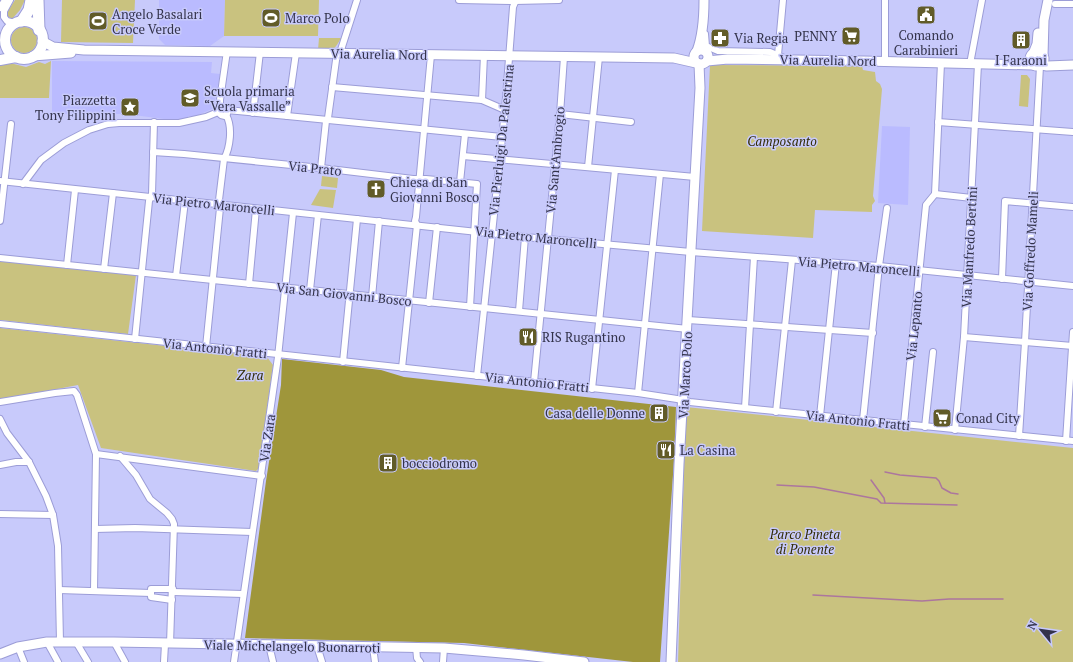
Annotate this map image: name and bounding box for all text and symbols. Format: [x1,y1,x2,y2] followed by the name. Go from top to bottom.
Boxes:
[915,4,937,26] public building icon: Comando Carabinieri
[112,5,202,38] place label: Angelo Basalari Croce Verde
[260,7,282,29] sports icon: Marco Polo
[285,9,350,27] place label: Marco Polo
[87,10,109,32] sports icon: Angelo Basalari Croce Verde
[840,25,862,47] supermarket icon: PENNY
[894,26,958,59] place label: Comando Carabinieri
[709,27,731,49] pharmacy icon: Via Regia
[794,27,838,45] place label: PENNY
[734,29,789,47] place label: Via Regia
[1010,29,1032,51] building icon: I Faraoni
[331,44,427,64] street label: Via Aurelia Nord
[780,50,876,70] street label: Via Aurelia Nord
[995,51,1047,69] place label: I Faraoni
[484,63,518,217] street label: Via Pierluigi Da Palestrina
[204,82,295,115] place label: Scuola primaria “Vera Vassalle”
[179,87,201,109] school or university icon: Scuola primaria “Vera Vassalle”
[35,91,116,124] place label: Piazzetta Tony Filippini
[119,96,141,118] place icon: Piazzetta Tony Filippini
[541,106,569,214] street label: Via Sant'Ambrogio
[747,132,817,150] park label: Camposanto
[287,156,343,180] street label: Via Prato
[390,173,479,206] place label: Chiesa di San Giovanni Bosco
[365,178,387,200] church icon: Chiesa di San Giovanni Bosco
[957,186,981,308] street label: Via Manfredo Bertini
[152,189,276,219] street label: Via Pietro Maroncelli
[1018,190,1042,311] street label: Via Goffredo Mameli
[474,222,598,252] street label: Via Pietro Maroncelli
[797,252,921,280] street label: Via Pietro Maroncelli
[275,278,413,310] street label: Via San Giovanni Bosco
[901,290,927,362] street label: Via Lepanto
[517,326,539,348] restaurant icon: RIS Rugantino
[542,328,626,346] place label: RIS Rugantino
[674,331,696,419] street label: Via Marco Polo
[162,334,268,362] street label: Via Antonio Fratti
[237,366,263,384] park label: Zara
[484,368,590,396] street label: Via Antonio Fratti
[648,402,670,424] building icon: Casa delle Donne
[545,404,645,422] place label: Casa delle Donne
[805,406,911,434] street label: Via Antonio Fratti
[931,407,953,429] supermarket icon: Conad City
[956,409,1020,427] place label: Conad City
[255,412,279,463] street label: Via Zara
[655,439,677,461] restaurant icon: La Casina
[680,441,736,459] place label: La Casina
[377,452,399,474] building icon: bocciodromo
[402,454,477,472] place label: bocciodromo
[769,525,840,558] park label: Parco Pineta di Ponente
[1021,610,1061,650] north arrow
[1024,618,1041,632] text: N
[203,635,381,657] street label: Viale Michelangelo Buonarroti

